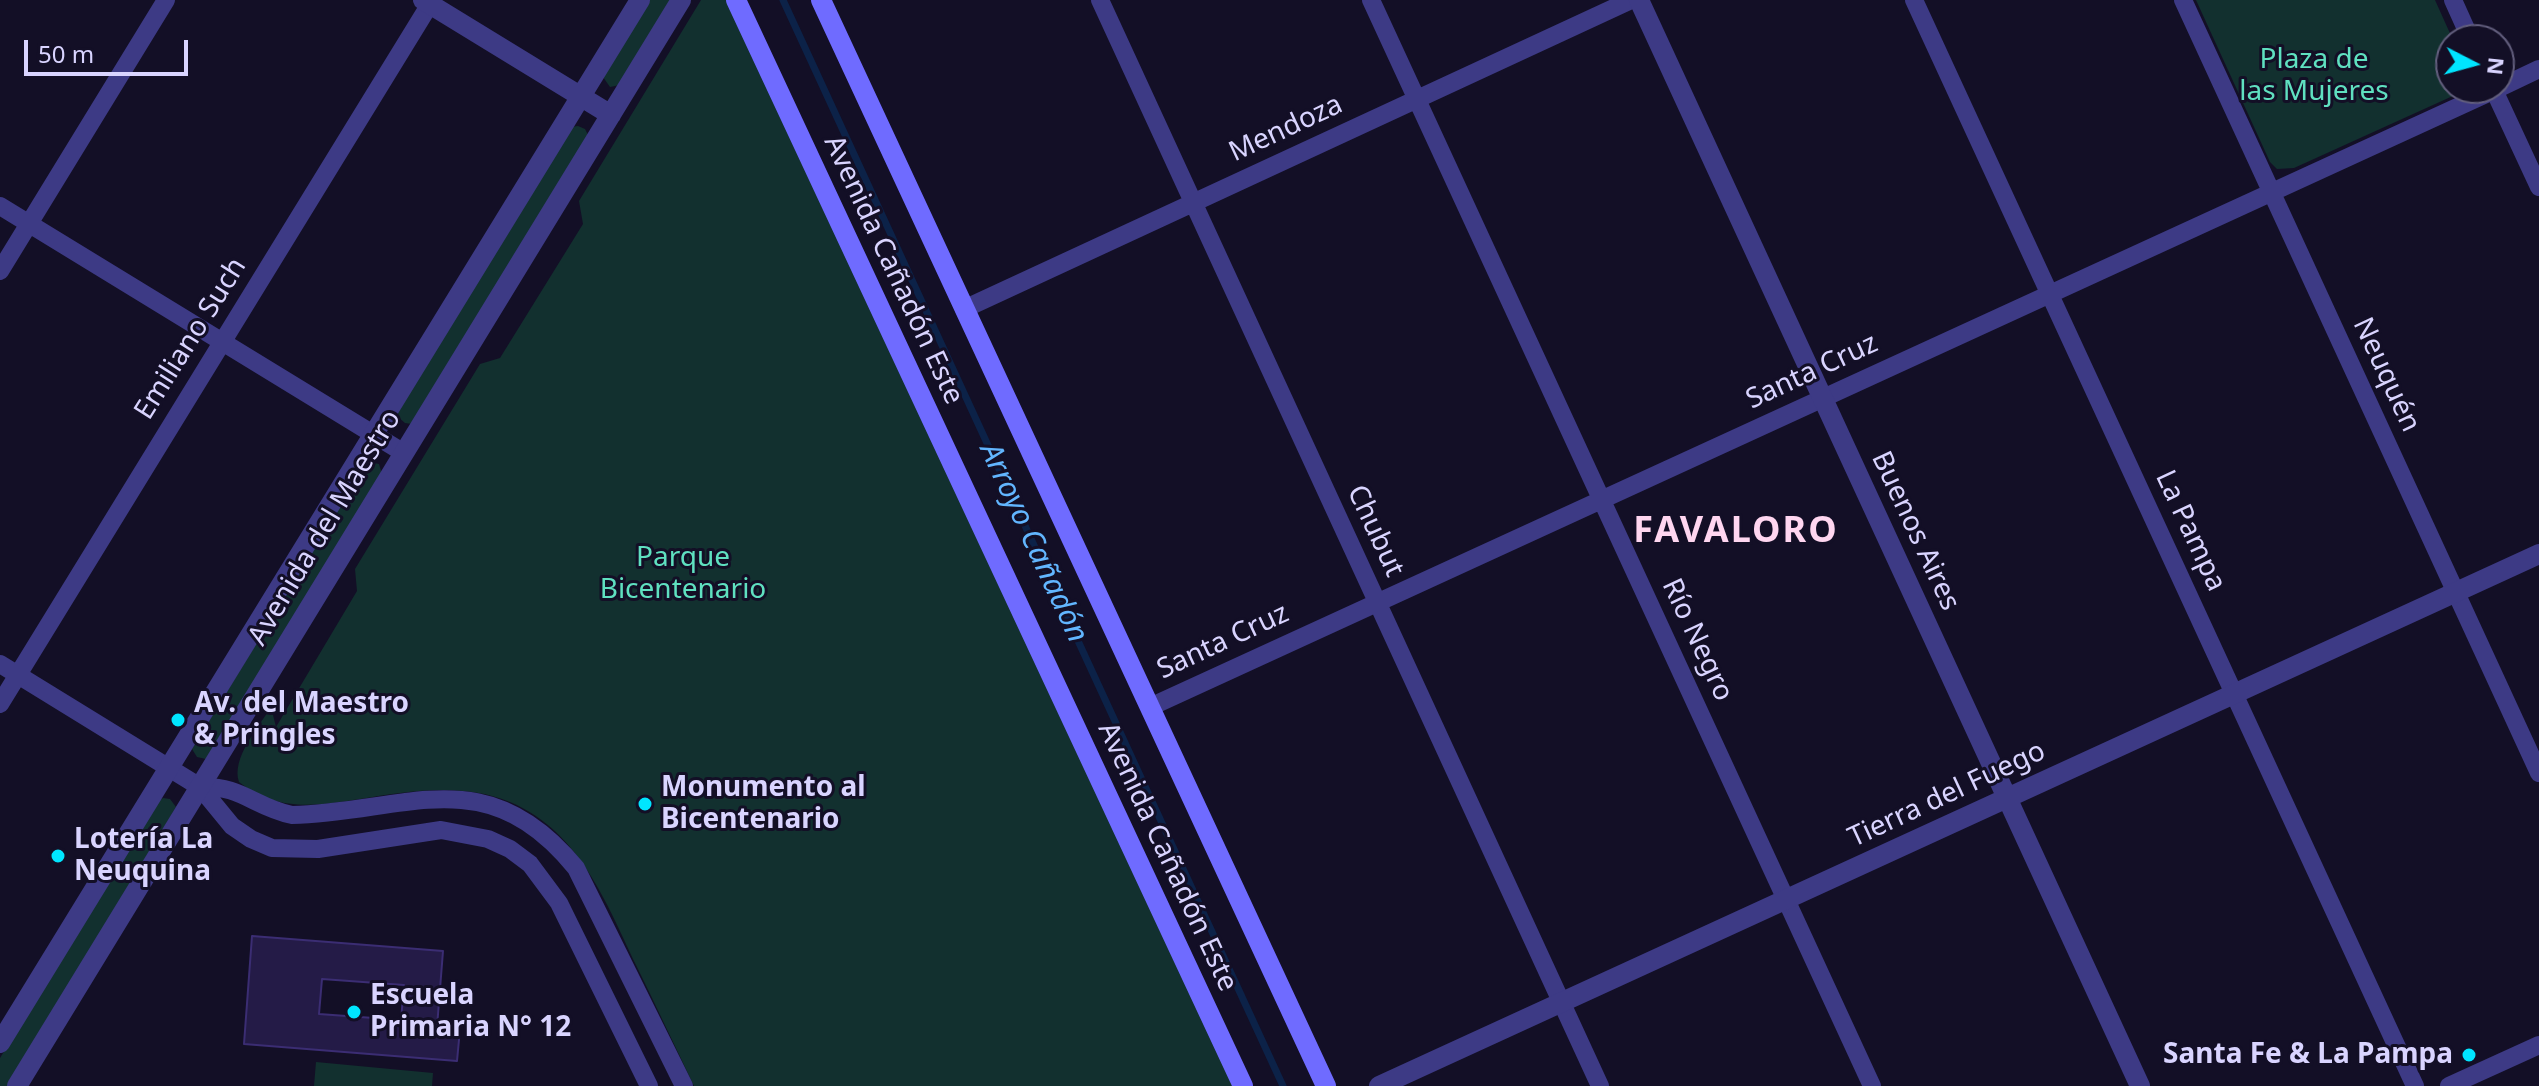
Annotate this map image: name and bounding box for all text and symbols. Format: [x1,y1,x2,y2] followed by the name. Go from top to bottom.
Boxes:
[28,24,192,74] scale bar
[2435,24,2515,104] north arrow
[38,37,94,70] text: 50 m
[2239,43,2389,109] park label: Plaza de las Mujeres
[2481,56,2513,77] text: N
[1224,88,1348,170] street label: Mendoza
[816,130,970,410] street label: Avenida Cañadón Este
[128,252,254,426] street label: Emiliano Such
[2345,313,2427,437] street label: Neuquén
[1741,327,1883,417] street label: Santa Cruz
[241,404,409,652] street label: Avenida del Maestro
[971,438,1095,648] water label: Arroyo Cañadón
[1864,446,1966,616] street label: Buenos Aires
[2147,465,2233,597] street label: La Pampa
[1339,480,1411,582] street label: Chubut
[1633,510,1839,554] district label: FAVALORO
[600,541,766,607] park label: Parque Bicentenario
[1654,573,1740,707] street label: Río Negro
[1152,597,1294,687] street label: Santa Cruz
[194,687,409,753] place label: Av. del Maestro & Pringles
[169,711,187,729] marker: Av. del Maestro & Pringles
[1090,717,1244,997] street label: Avenida Cañadón Este
[1843,735,2051,855] street label: Tierra del Fuego
[661,771,866,837] place label: Monumento al Bicentenario
[636,795,654,813] marker: Monumento al Bicentenario
[74,823,213,889] place label: Lotería La Neuquina
[49,847,67,865] marker: Lotería La Neuquina
[370,979,571,1045] place label: Escuela Primaria N° 12
[345,1003,363,1021] marker: Escuela Primaria N° 12
[2163,1038,2453,1072] place label: Santa Fe & La Pampa
[2460,1046,2478,1064] marker: Santa Fe & La Pampa

